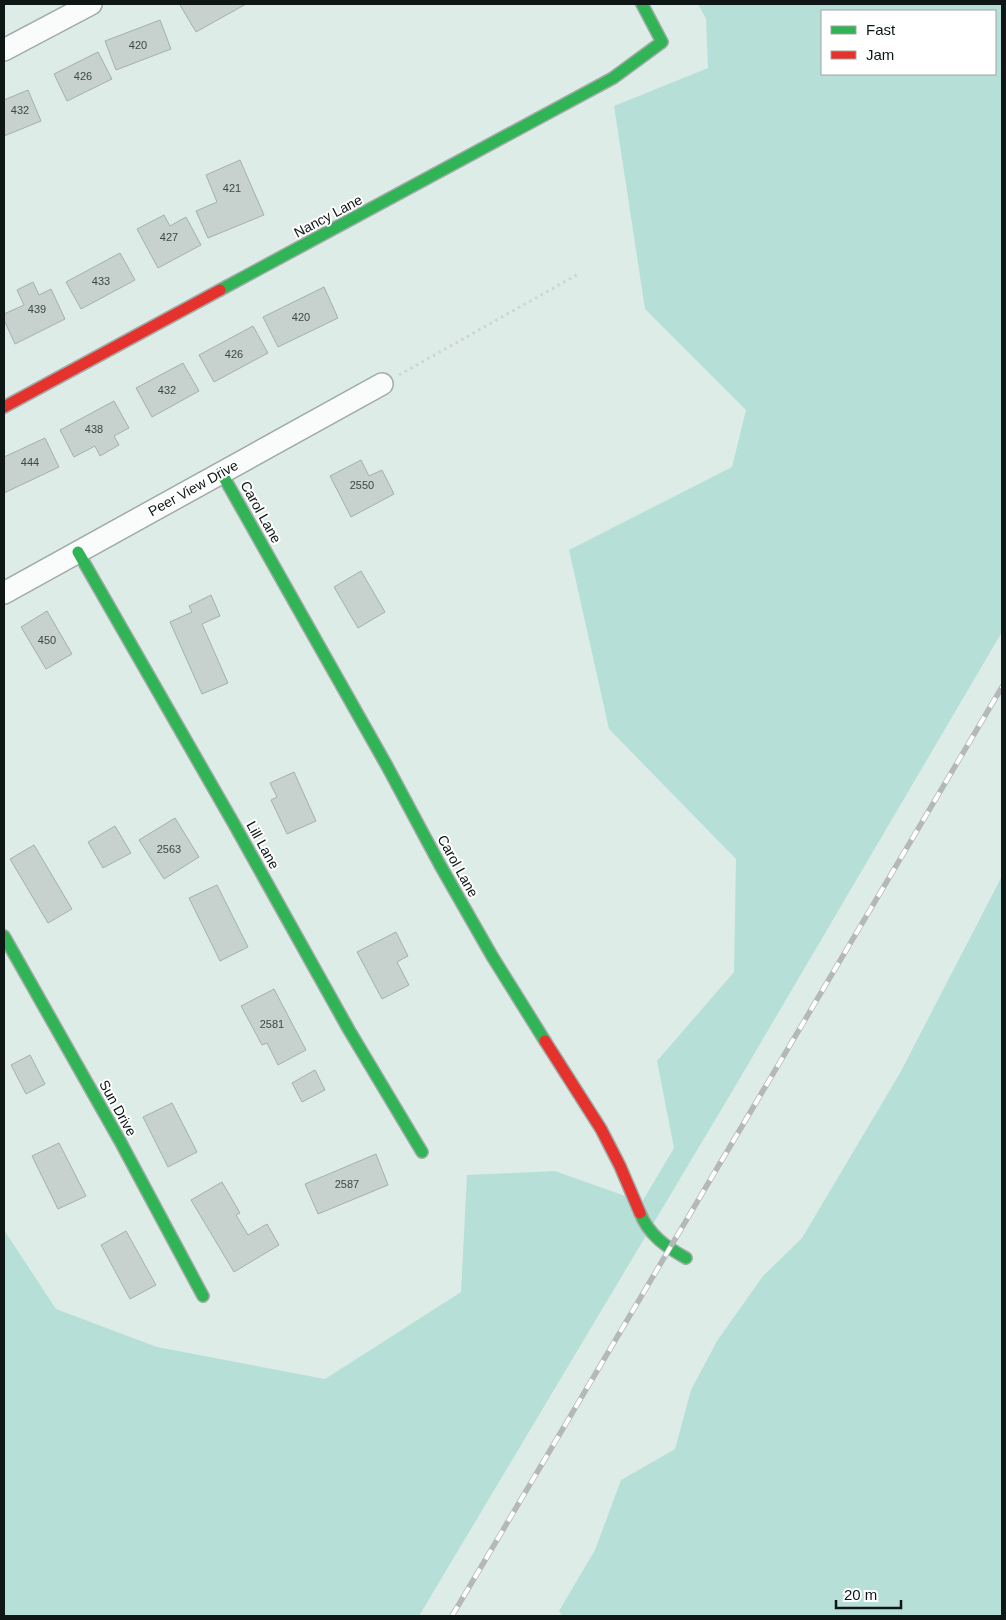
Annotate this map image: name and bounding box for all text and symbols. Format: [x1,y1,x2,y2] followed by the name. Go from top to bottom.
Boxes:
[821,10,996,75] legend
[866,21,896,38] text: Fast
[129,39,147,51] house number: 420
[866,46,894,63] text: Jam
[74,70,92,82] house number: 426
[11,104,29,116] house number: 432
[223,182,241,194] house number: 421
[291,191,365,241] street label: Nancy Lane
[160,231,178,243] house number: 427
[92,275,110,287] house number: 433
[28,303,46,315] house number: 439
[292,311,310,323] house number: 420
[225,348,243,360] house number: 426
[158,384,176,396] house number: 432
[85,423,103,435] house number: 438
[21,456,39,468] house number: 444
[145,457,241,519] street label: Peer View Drive
[237,478,285,546] street label: Carol Lane
[350,479,374,491] house number: 2550
[38,634,56,646] house number: 450
[243,818,283,872] street label: Lill Lane
[434,832,482,900] street label: Carol Lane
[157,843,181,855] house number: 2563
[260,1018,284,1030] house number: 2581
[96,1077,140,1139] street label: Sun Drive
[335,1178,359,1190] house number: 2587
[836,1578,901,1610] scale bar
[844,1586,877,1603] text: 20 m

